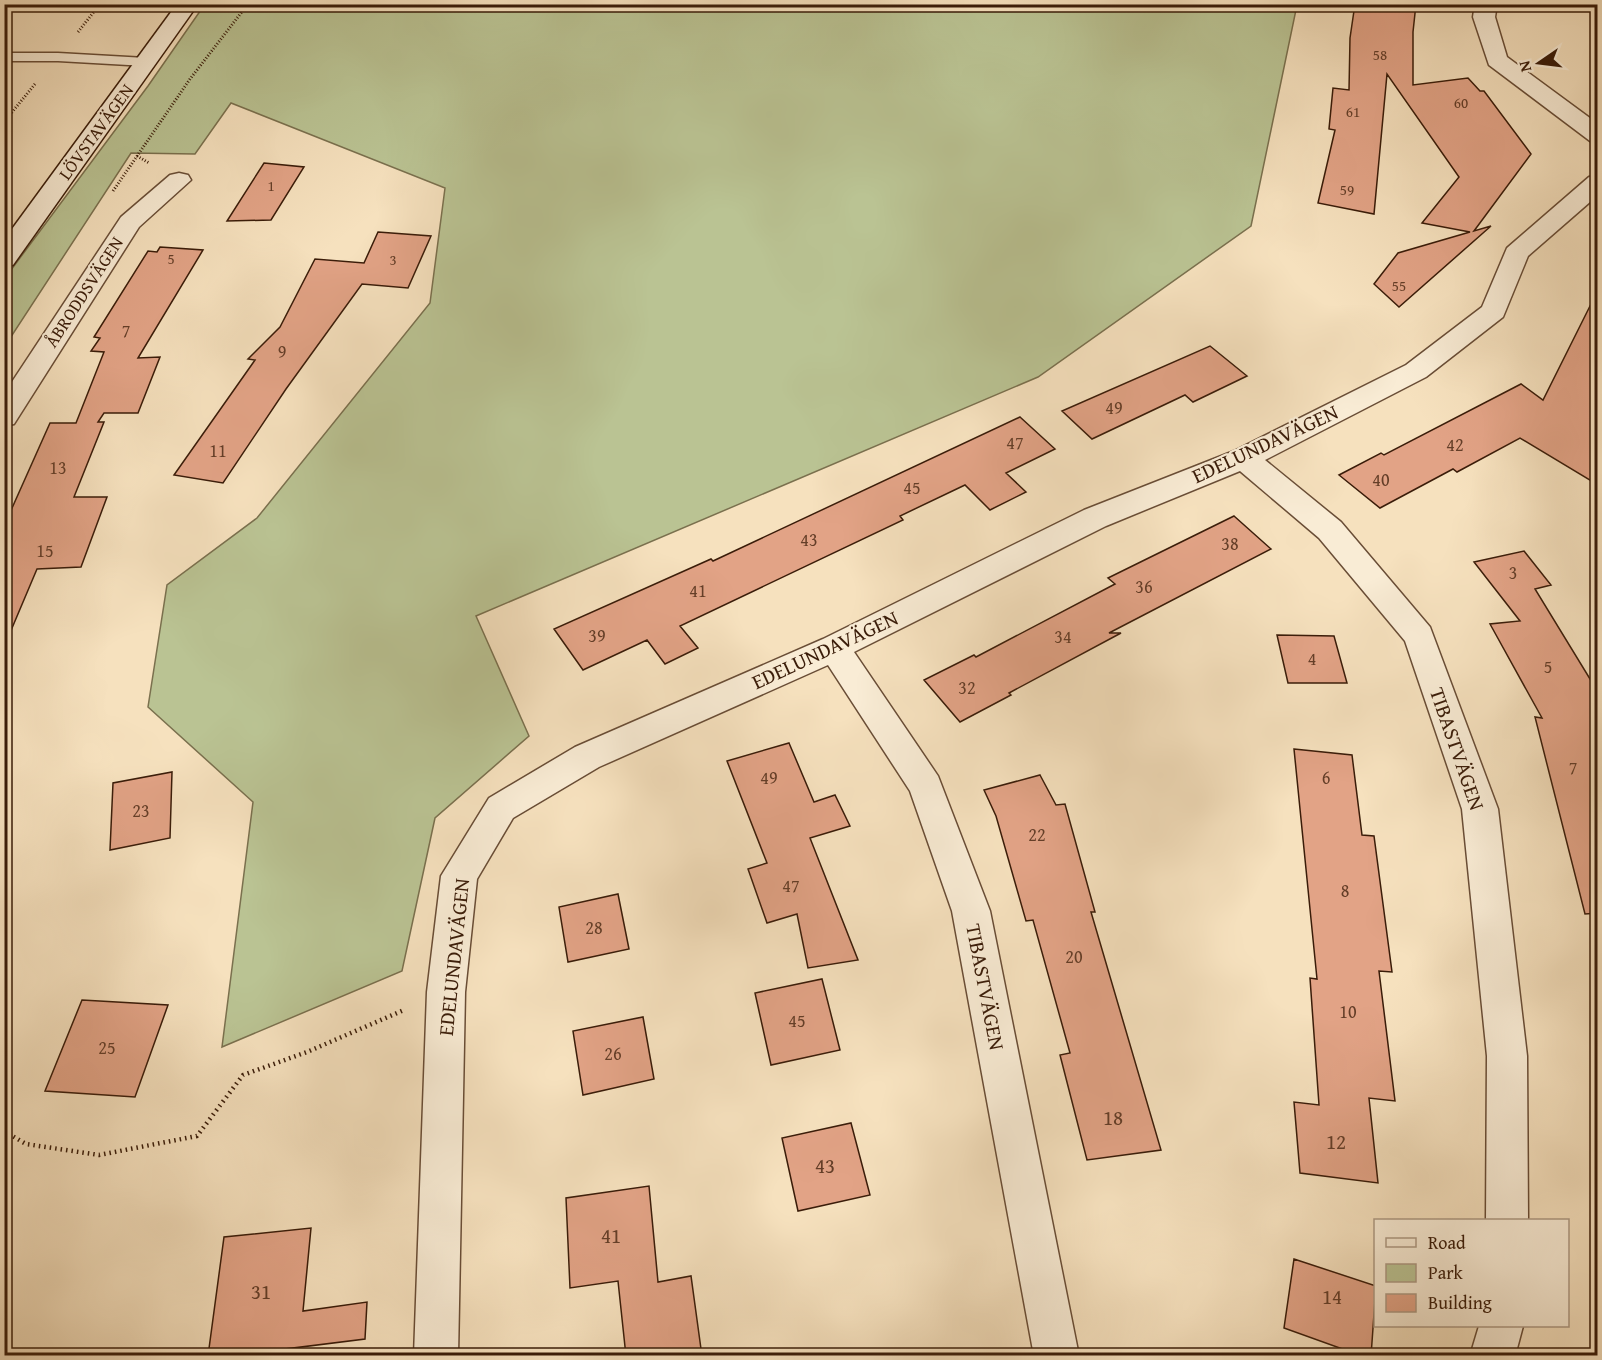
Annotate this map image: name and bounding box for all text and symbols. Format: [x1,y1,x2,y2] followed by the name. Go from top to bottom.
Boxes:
[1509,33,1569,93] north arrow
[1373,44,1387,65] house number: 58
[1511,58,1537,75] text: N
[51,78,140,185] street label: LÖVSTAVÄGEN
[1454,92,1468,113] house number: 60
[1346,101,1360,122] house number: 61
[267,175,275,196] house number: 1
[1340,179,1354,200] house number: 59
[38,231,130,352] street label: ÅBRODDSVÄGEN
[167,248,175,269] house number: 5
[389,249,397,270] house number: 3
[1392,275,1406,296] house number: 55
[122,317,130,344] house number: 7
[278,338,286,365] house number: 9
[1105,394,1123,421] house number: 49
[1187,396,1343,491] street label: EDELUNDAVÄGEN
[1006,429,1024,456] house number: 47
[1446,431,1464,458] house number: 42
[209,437,227,464] house number: 11
[49,454,67,481] house number: 13
[1372,466,1390,493] house number: 40
[903,474,921,501] house number: 45
[800,526,818,553] house number: 43
[1221,530,1239,557] house number: 38
[36,537,54,564] house number: 15
[1509,559,1517,586] house number: 3
[1135,573,1153,600] house number: 36
[689,577,707,604] house number: 41
[747,602,903,697] street label: EDELUNDAVÄGEN
[588,622,606,649] house number: 39
[1054,623,1072,650] house number: 34
[1308,645,1316,672] house number: 4
[1544,653,1552,680] house number: 5
[958,674,976,701] house number: 32
[1422,683,1493,815] street label: TIBASTVÄGEN
[1569,754,1577,781] house number: 7
[760,764,778,791] house number: 49
[1322,764,1330,791] house number: 6
[132,797,150,824] house number: 23
[1028,821,1046,848] house number: 22
[782,872,800,899] house number: 47
[430,876,477,1037] street label: EDELUNDAVÄGEN
[1341,877,1349,904] house number: 8
[585,914,603,941] house number: 28
[958,921,1013,1053] street label: TIBASTVÄGEN
[1065,943,1083,970] house number: 20
[1339,998,1357,1025] house number: 10
[788,1007,806,1034] house number: 45
[98,1034,116,1061] house number: 25
[604,1040,622,1067] house number: 26
[1103,1102,1123,1133] house number: 18
[1326,1126,1346,1157] house number: 12
[815,1150,835,1181] house number: 43
[1374,1219,1569,1327] legend
[601,1220,621,1251] house number: 41
[1428,1229,1466,1256] text: Road
[1428,1259,1464,1286] text: Park
[251,1276,271,1307] house number: 31
[1322,1281,1342,1312] house number: 14
[1428,1289,1492,1316] text: Building

